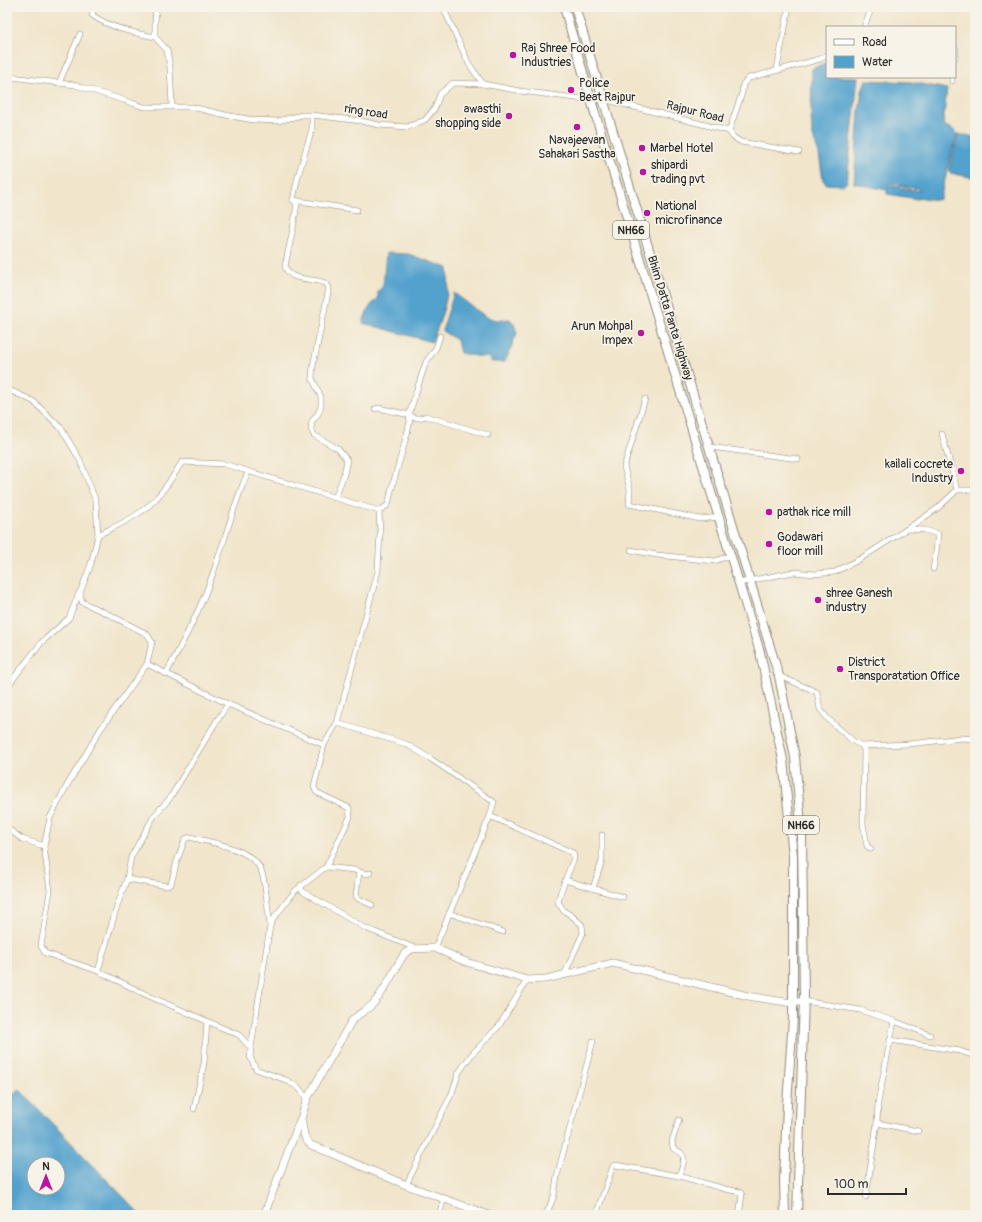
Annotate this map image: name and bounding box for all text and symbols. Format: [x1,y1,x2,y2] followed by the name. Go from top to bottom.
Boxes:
[826,26,956,78] legend
[862,35,887,50] text: Road
[521,41,596,70] place label: Raj Shree Food Industries
[508,50,518,60] marker: Raj Shree Food Industries
[862,55,893,70] text: Water
[579,76,636,105] place label: Police Beat Rajpur
[566,85,576,95] marker: Police Beat Rajpur
[665,98,725,126] street label: Rajpur Road
[343,101,389,123] street label: ring road
[435,102,501,131] place label: awasthi shopping side
[504,111,514,121] marker: awasthi shopping side
[572,122,582,132] marker: Navajeevan Sahakari Sastha
[538,133,616,162] place label: Navajeevan Sahakari Sastha
[650,141,714,156] place label: Marbel Hotel
[637,143,647,153] marker: Marbel Hotel
[650,158,705,187] place label: shipardi trading pvt
[638,167,648,177] marker: shipardi trading pvt
[655,199,722,228] place label: National microfinance
[642,208,652,218] marker: National microfinance
[613,221,649,239] road number: NH66
[644,254,696,382] street label: Bhim Datta Panta Highway
[571,319,633,348] place label: Arun Mohpal Impex
[636,328,646,338] marker: Arun Mohpal Impex
[885,457,953,486] place label: kailali cocrete Industry
[956,466,966,476] marker: kailali cocrete Industry
[777,505,851,520] place label: pathak rice mill
[764,507,774,517] marker: pathak rice mill
[777,530,823,559] place label: Godawari floor mill
[764,539,774,549] marker: Godawari floor mill
[826,586,893,615] place label: shree Ganesh industry
[813,595,823,605] marker: shree Ganesh industry
[848,655,960,684] place label: District Transporatation Office
[835,664,845,674] marker: District Transporatation Office
[783,816,819,834] road number: NH66
[26,1156,66,1196] north arrow
[42,1160,50,1173] text: N
[828,1170,906,1196] scale bar
[834,1177,869,1192] text: 100 m

